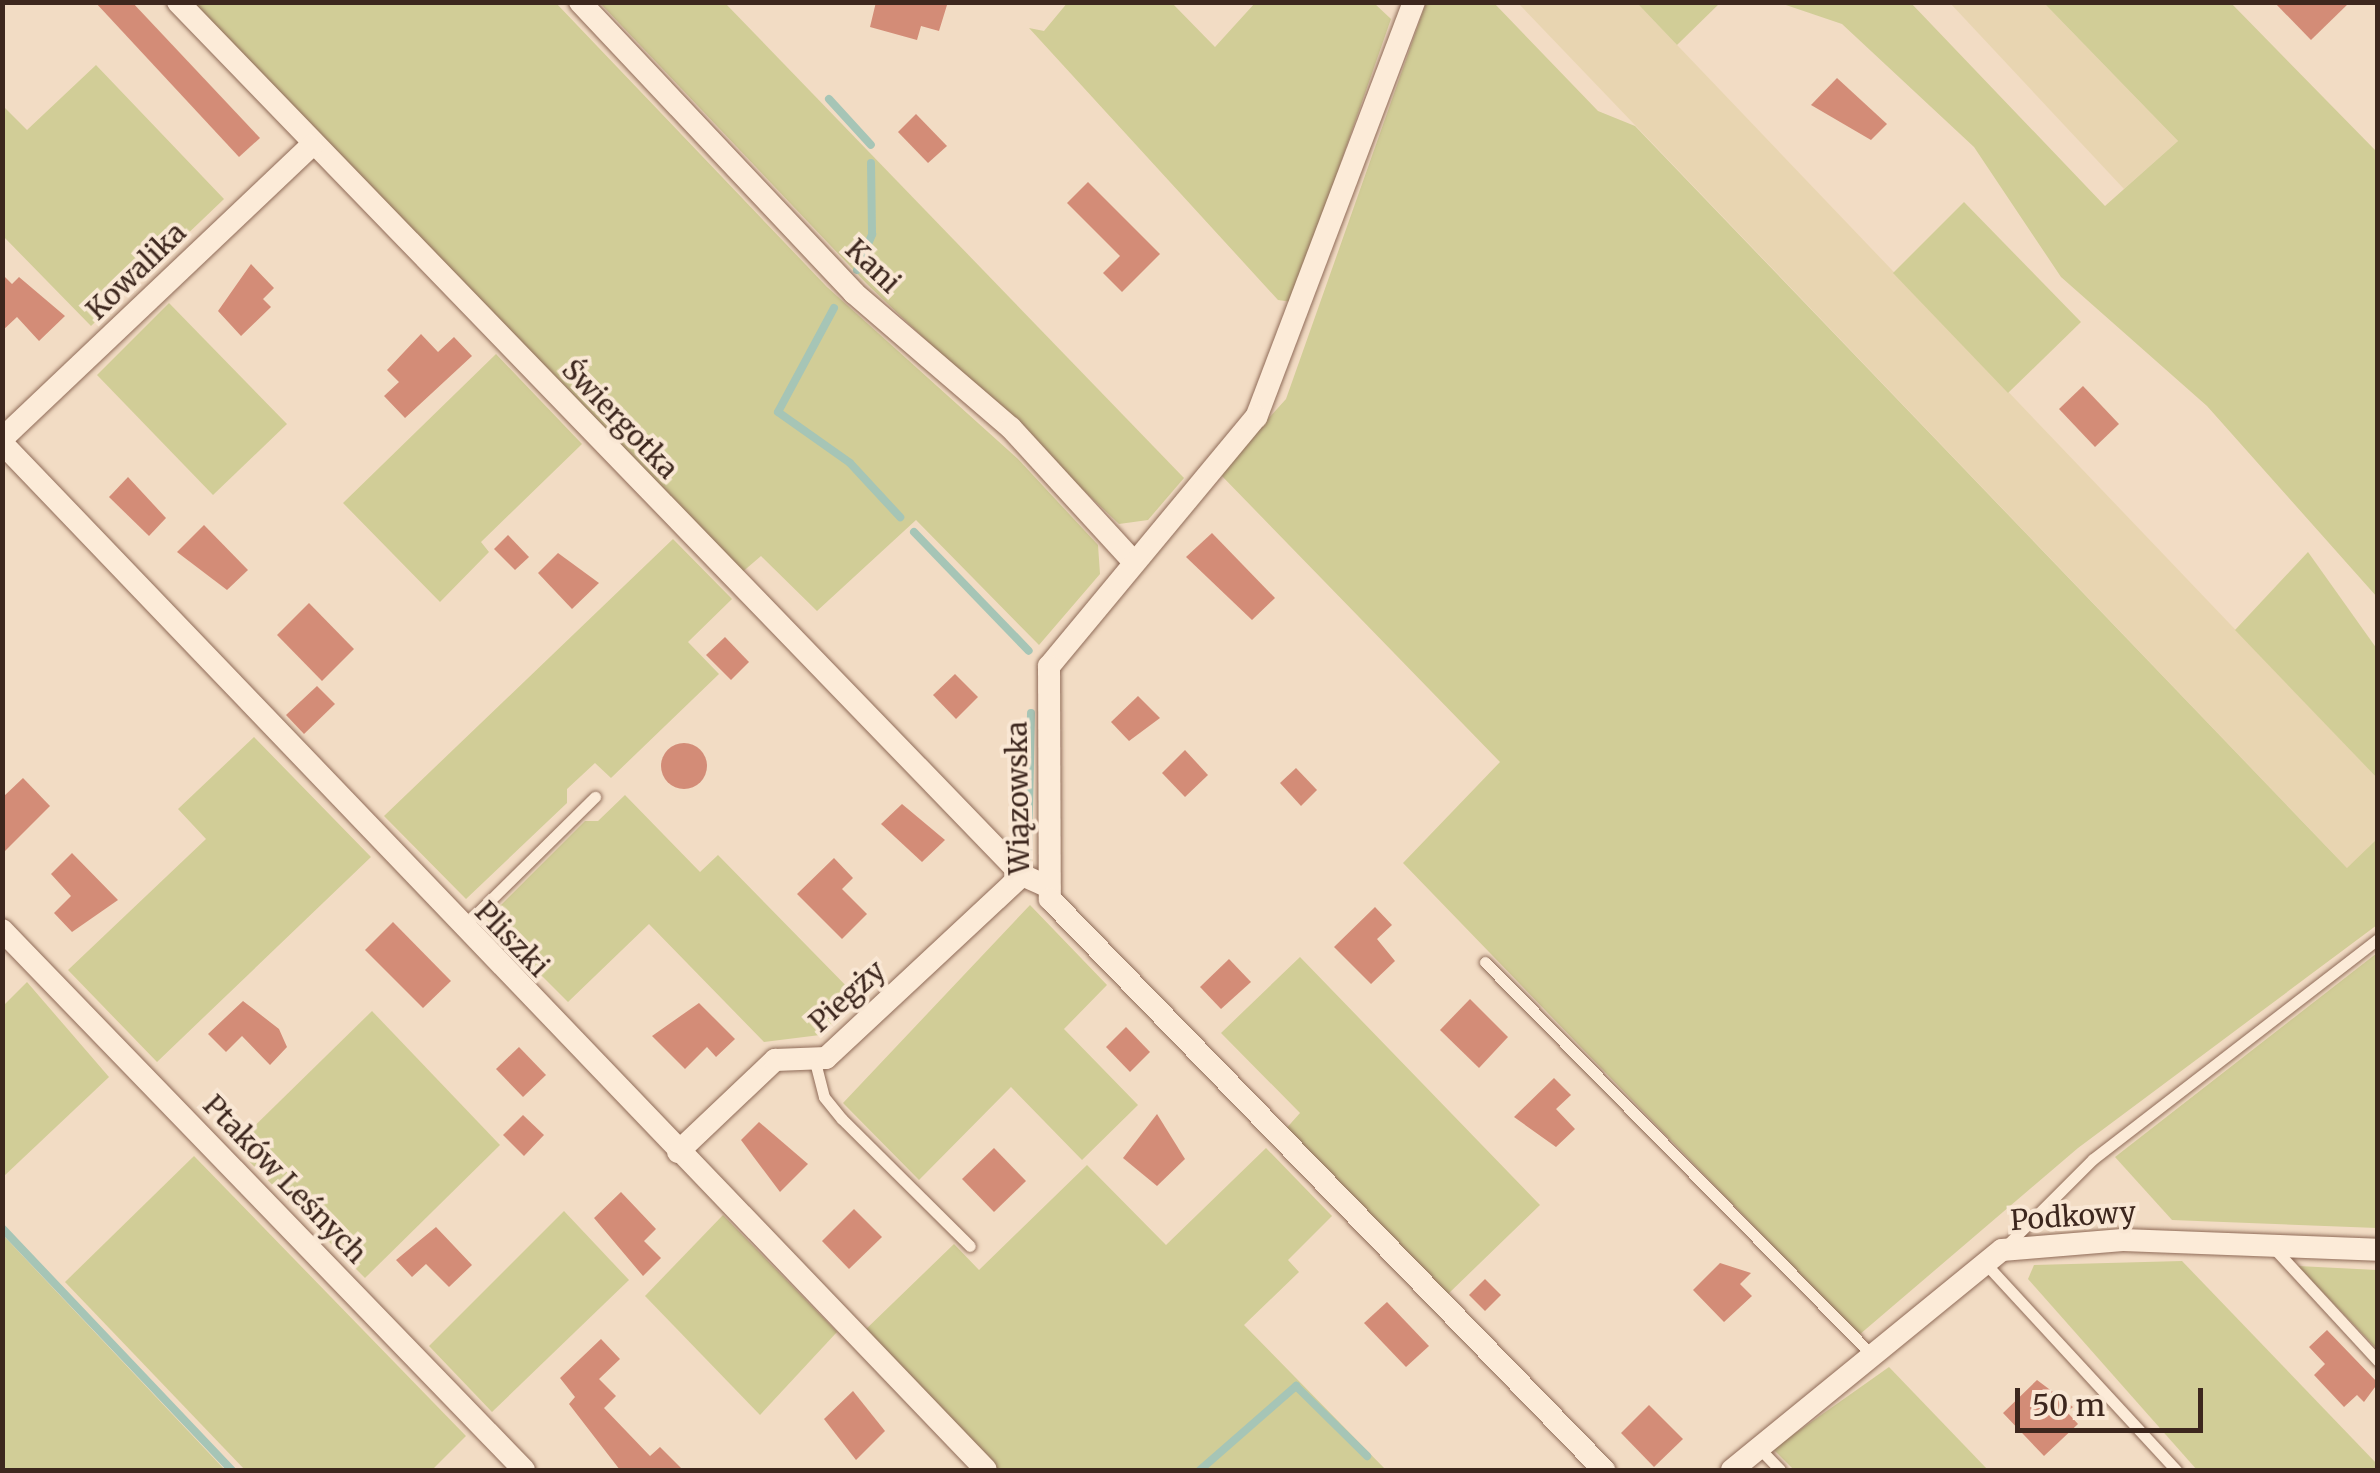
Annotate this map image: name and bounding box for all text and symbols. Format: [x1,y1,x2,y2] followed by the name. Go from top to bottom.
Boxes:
[79,216,193,326] street label: Kowalika
[839,232,907,300] street label: Kani
[555,353,685,485] street label: Świergotka
[1000,721,1036,875] street label: Wiązowska
[468,895,556,983] street label: Pliszki
[802,953,892,1039] street label: Piegży
[196,1088,374,1270] street label: Ptaków Leśnych
[2009,1195,2137,1237] street label: Podkowy
[2020,1368,2208,1430] scale bar
[2032,1386,2105,1424] text: 50 m

